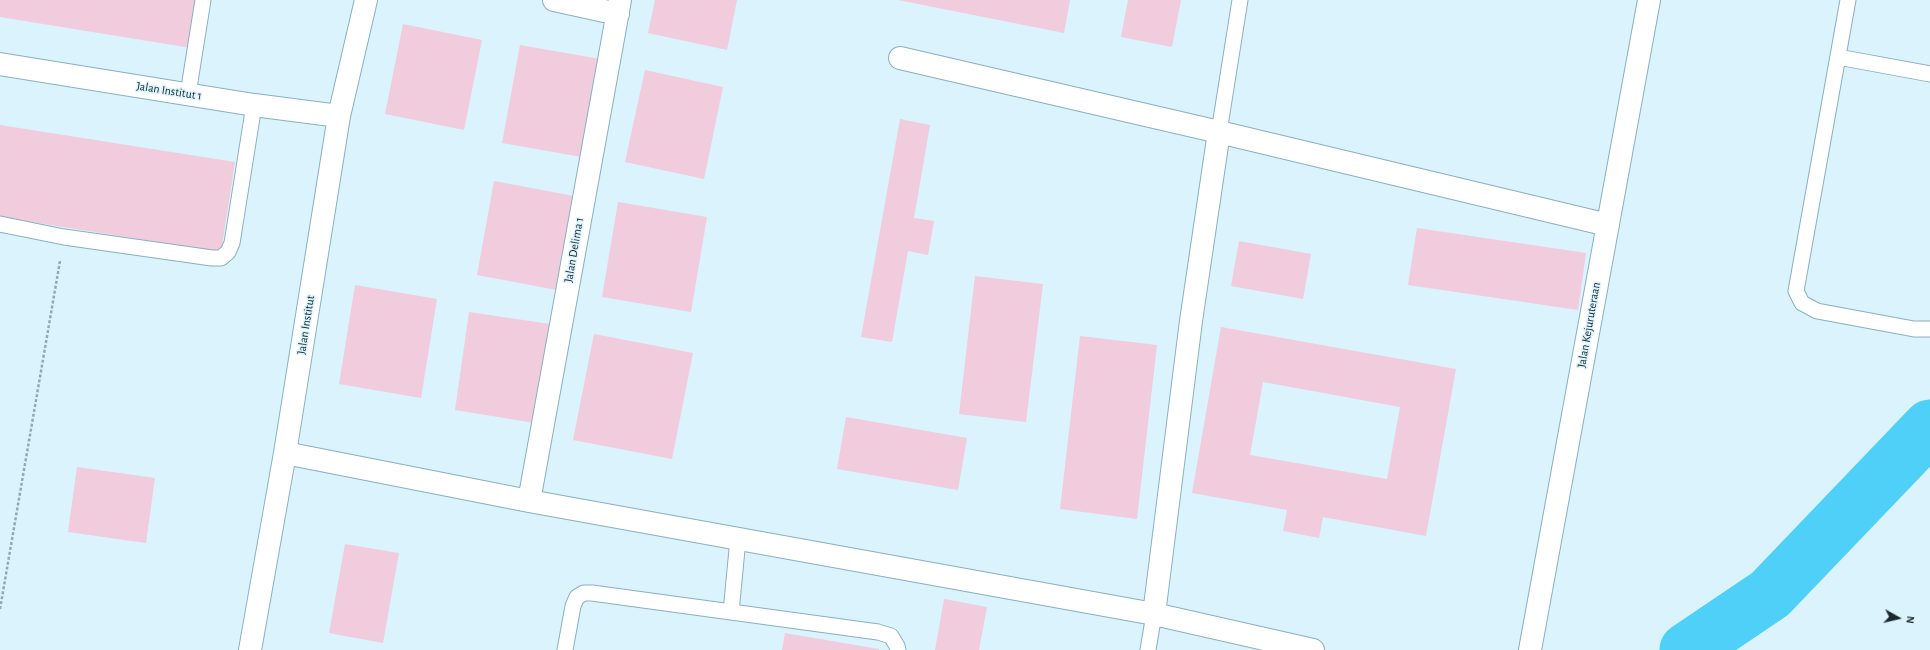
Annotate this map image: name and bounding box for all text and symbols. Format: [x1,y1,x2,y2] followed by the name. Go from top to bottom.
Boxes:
[135,79,203,103] street label: Jalan Institut 1
[561,216,587,284] street label: Jalan Delima 1
[1574,281,1604,369] street label: Jalan Kejuruteraan
[294,294,318,356] street label: Jalan Institut
[1878,598,1918,638] north arrow
[1904,615,1916,624] text: N

